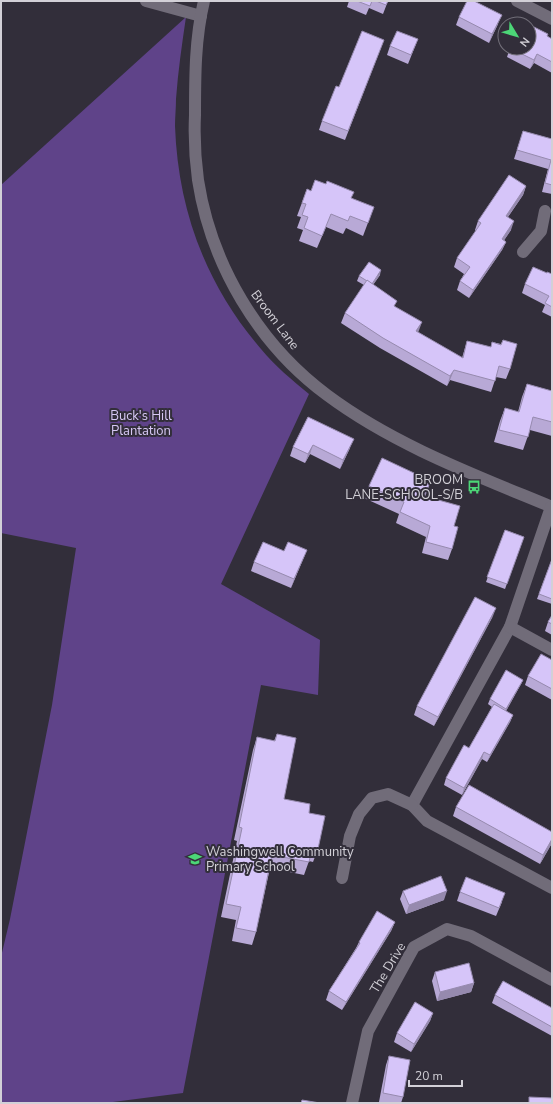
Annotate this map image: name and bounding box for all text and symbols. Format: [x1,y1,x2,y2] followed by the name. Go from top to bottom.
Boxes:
[497,16,537,56] north arrow
[516,34,533,50] text: N
[247,286,303,354] street label: Broom Lane
[110,407,172,440] park label: Buck's Hill Plantation
[345,471,463,504] place label: BROOM LANE-SCHOOL-S/B
[466,479,482,495] bus stop icon: BROOM LANE-SCHOOL-S/B
[206,843,354,876] place label: Washingwell Community Primary School
[187,851,203,867] school or university icon: Washingwell Community Primary School
[366,939,410,997] street label: The Drive
[409,1062,462,1088] scale bar
[415,1068,443,1084] text: 20 m

